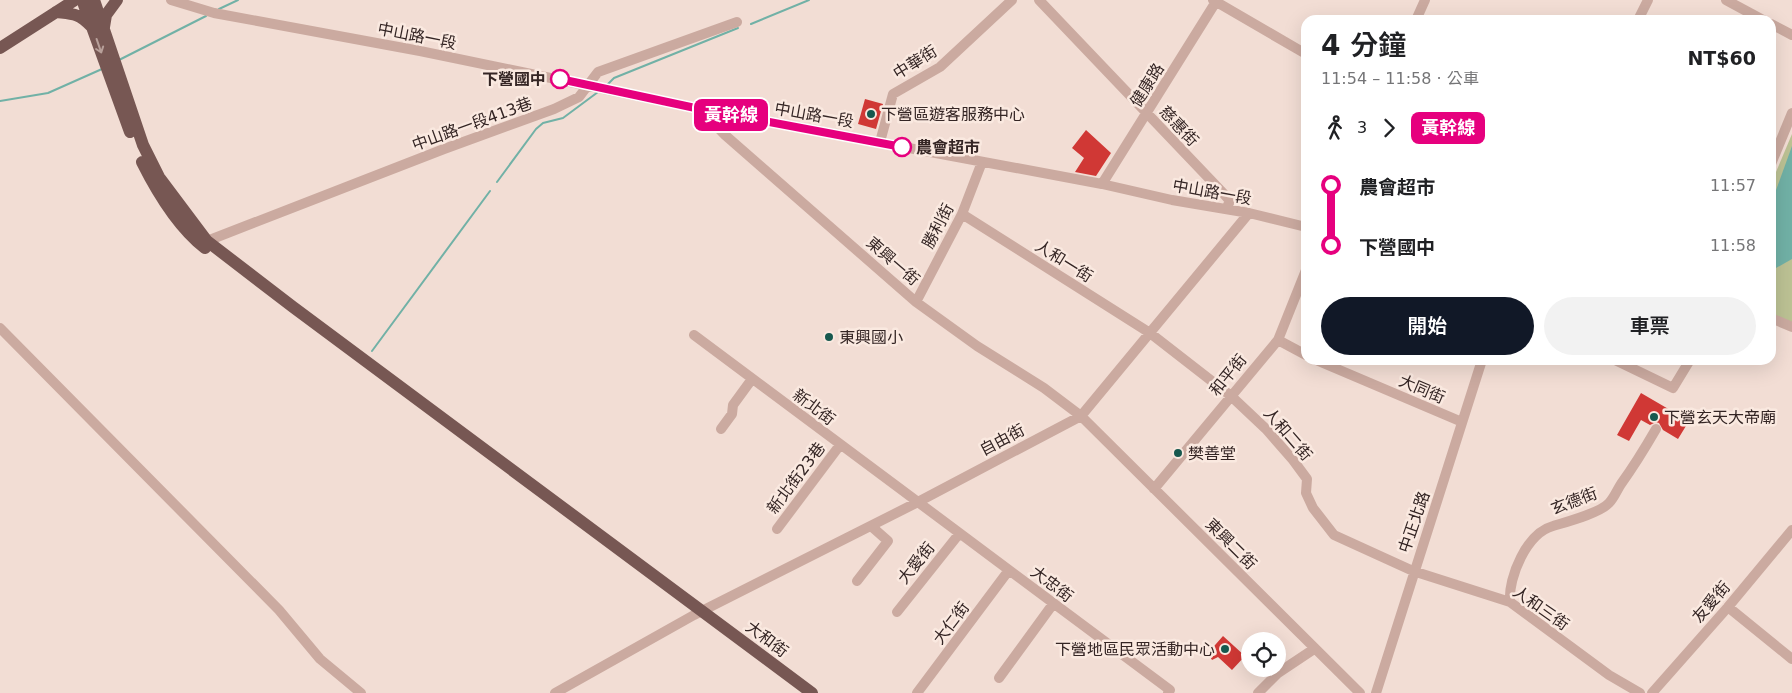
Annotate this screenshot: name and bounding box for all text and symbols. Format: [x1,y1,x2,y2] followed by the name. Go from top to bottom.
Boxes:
[376,19,458,53] street label: 中山路一段
[1321,29,1406,62] text: 4 分鐘
[95,38,104,53] one-way arrow
[890,41,940,83] street label: 中華街
[1687,47,1756,69] text: NT$60
[1126,60,1168,110] street label: 健康路
[550,69,570,89] marker: 下營國中
[1321,69,1479,88] text: 11:54 – 11:58 · 公車
[482,70,546,89] place label: 下營國中
[409,93,535,155] street label: 中山路一段413巷
[702,99,760,131] line badge: 黃幹線
[773,99,855,131] street label: 中山路一段
[1156,102,1202,150] street label: 慈惠街
[704,104,758,125] text: 黃幹線
[881,105,1025,124] place label: 下營區遊客服務中心
[865,108,877,120] marker: 下營區遊客服務中心
[1321,114,1349,142] icon: walk
[1375,114,1403,142] icon: forward
[1421,117,1475,138] text: 黃幹線
[1357,118,1367,137] text: 3
[892,137,912,157] marker: 農會超市
[916,138,980,157] place label: 農會超市
[1171,176,1253,208] street label: 中山路一段
[1359,176,1435,198] text: 農會超市
[1710,176,1756,195] text: 11:57
[918,200,958,252] street label: 勝利街
[863,233,923,289] street label: 東興一街
[1032,236,1096,286] street label: 人和一街
[1359,236,1435,258] text: 下營國中
[1710,236,1756,255] text: 11:58
[1321,297,1534,355] button: 開始
[1544,297,1756,355] button: 車票
[839,328,903,347] place label: 東興國小
[823,331,835,343] marker: 東興國小
[1206,350,1250,400] street label: 和平街
[1396,371,1448,407] street label: 大同街
[789,385,839,429] street label: 新北街
[1260,404,1316,464] street label: 人和二街
[1664,408,1776,427] place label: 下營玄天大帝廟
[1648,411,1660,423] marker: 下營玄天大帝廟
[976,420,1028,460] street label: 自由街
[763,439,829,517] street label: 新北街23巷
[1188,444,1236,463] place label: 樊善堂
[1172,447,1184,459] marker: 樊善堂
[1548,484,1600,518] street label: 玄德街
[1395,489,1433,555] street label: 中正北路
[1202,515,1260,573] street label: 東興二街
[894,538,938,588] street label: 大愛街
[1027,562,1077,606] street label: 大忠街
[1688,578,1734,626] street label: 友愛街
[1509,582,1573,634] street label: 人和三街
[929,598,973,648] street label: 大仁街
[742,617,792,661] street label: 大和街
[1241,632,1286,677] map controls
[1241,632,1286,677] button: locate
[1055,640,1215,659] place label: 下營地區民眾活動中心
[1219,643,1231,655] marker: 下營地區民眾活動中心

